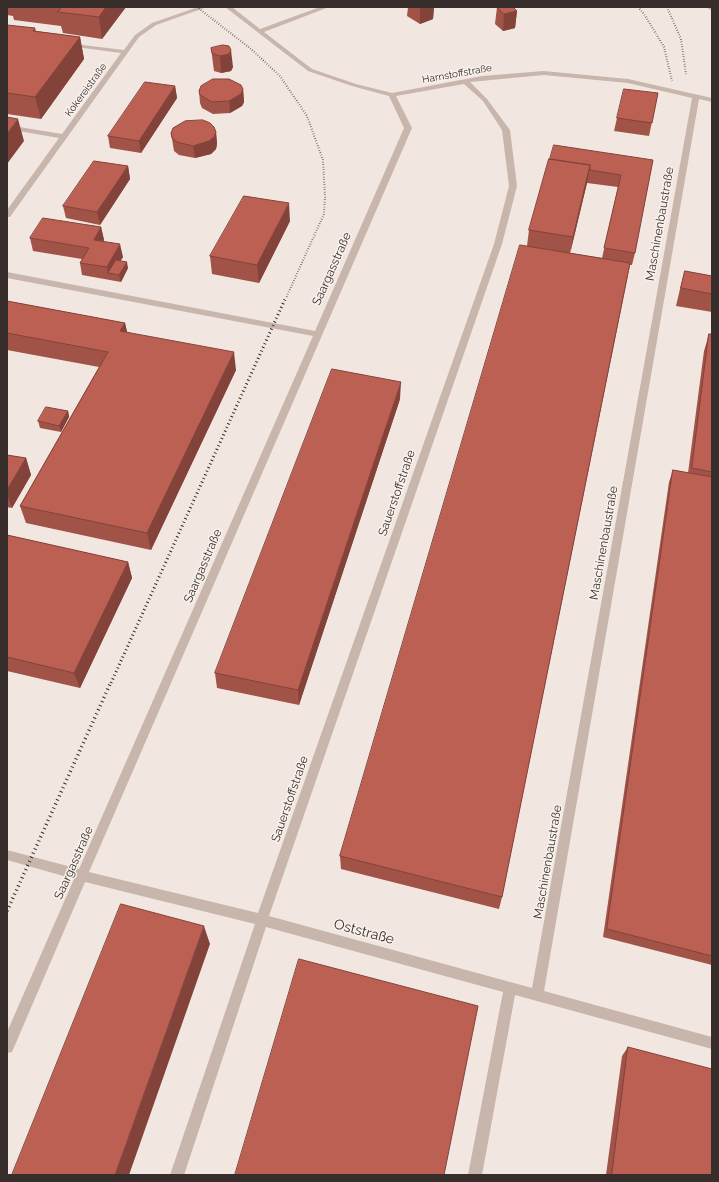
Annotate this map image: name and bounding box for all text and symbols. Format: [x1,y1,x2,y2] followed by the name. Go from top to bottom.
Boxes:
[63,61,109,119] street label: Kokereistraße
[421,62,493,86] street label: Harnstoffstraße
[643,166,677,282] street label: Maschinenbaustraße
[309,230,355,308] street label: Saargasstraße
[376,448,418,538] street label: Sauerstoffstraße
[587,485,621,601] street label: Maschinenbaustraße
[181,527,225,605] street label: Saargasstraße
[269,754,311,844] street label: Sauerstoffstraße
[531,804,565,920] street label: Maschinenbaustraße
[51,824,97,902] street label: Saargasstraße
[332,916,396,948] street label: Oststraße

